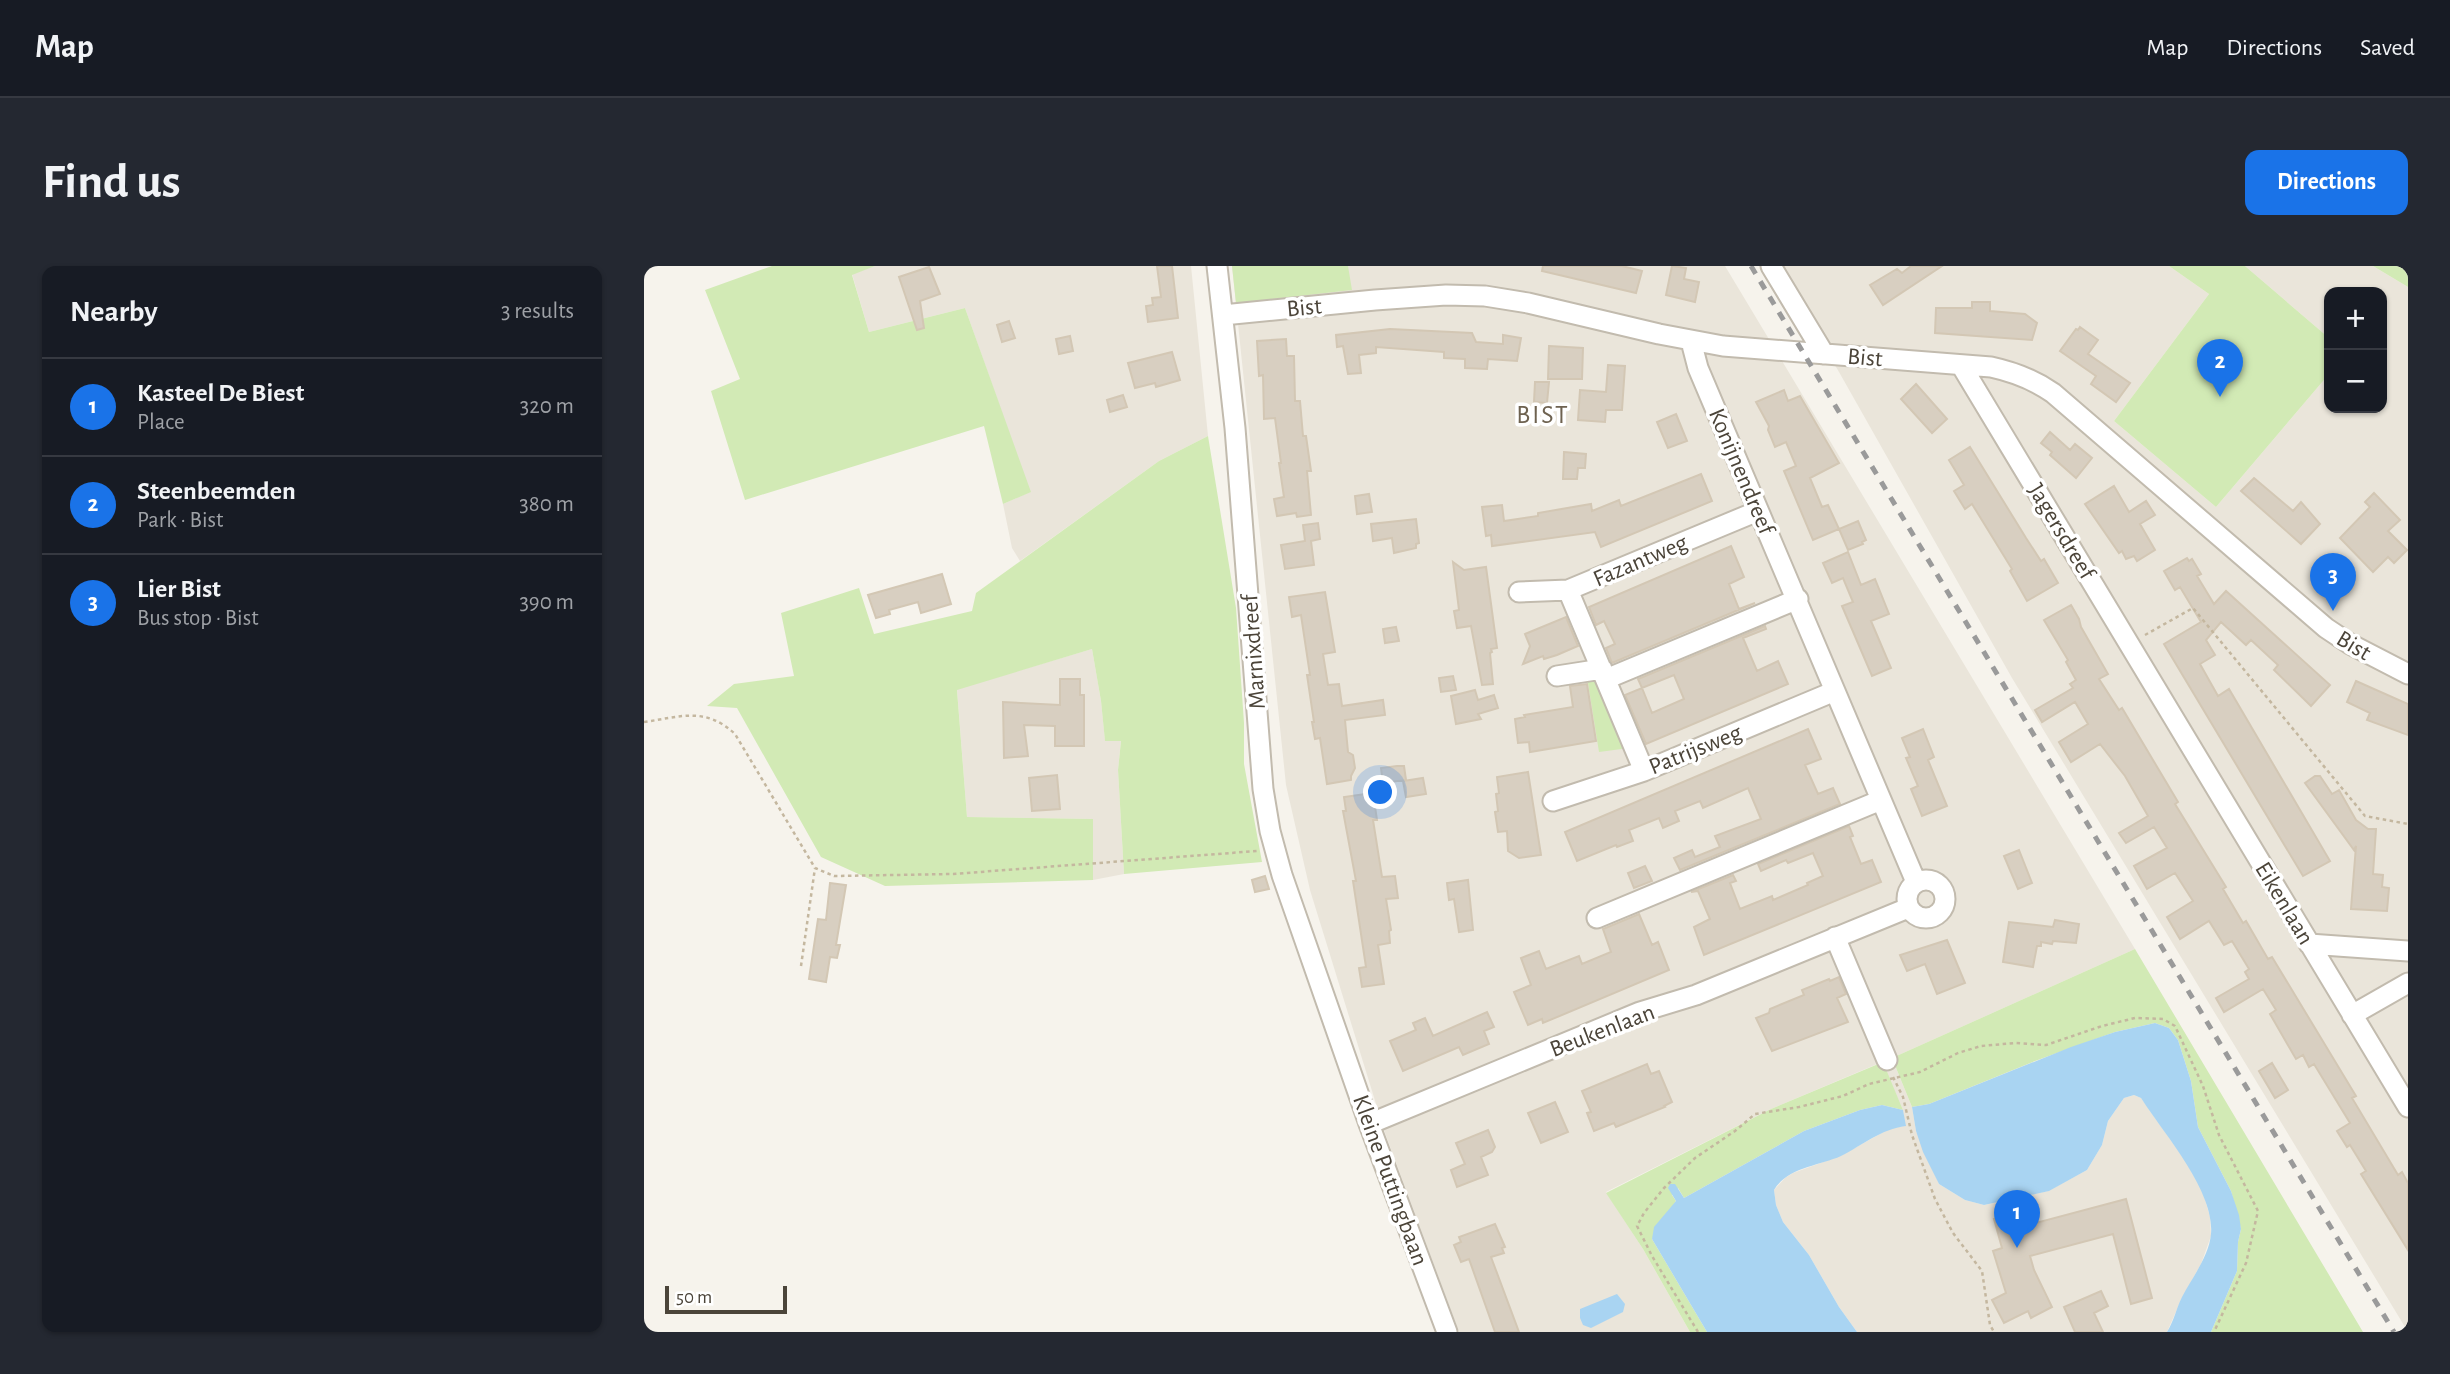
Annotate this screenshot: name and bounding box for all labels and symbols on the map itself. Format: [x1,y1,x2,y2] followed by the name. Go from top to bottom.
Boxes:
[1285,294,1323,321] street label: Bist
[2197,339,2243,397] pin: 2
[1846,345,1884,372] street label: Bist
[1516,402,1570,428] district label: BIST
[1704,405,1779,539] street label: Konijnendreef
[2023,479,2100,585] street label: Jagersdreef
[1590,530,1691,591] street label: Fazantweg
[2310,553,2356,611] pin: 3
[1238,592,1270,710] street label: Marnixdreef
[2332,626,2375,665] street label: Bist
[1646,720,1745,779] street label: Patrijsweg
[1363,775,1397,809] your location
[2250,858,2318,949] street label: Eikenlaan
[1547,1000,1658,1062] street label: Beukenlaan
[1348,1092,1432,1269] street label: Kleine Puttingbaan
[1994,1190,2040,1248] pin: 1
[665,1283,788,1315] scale bar

